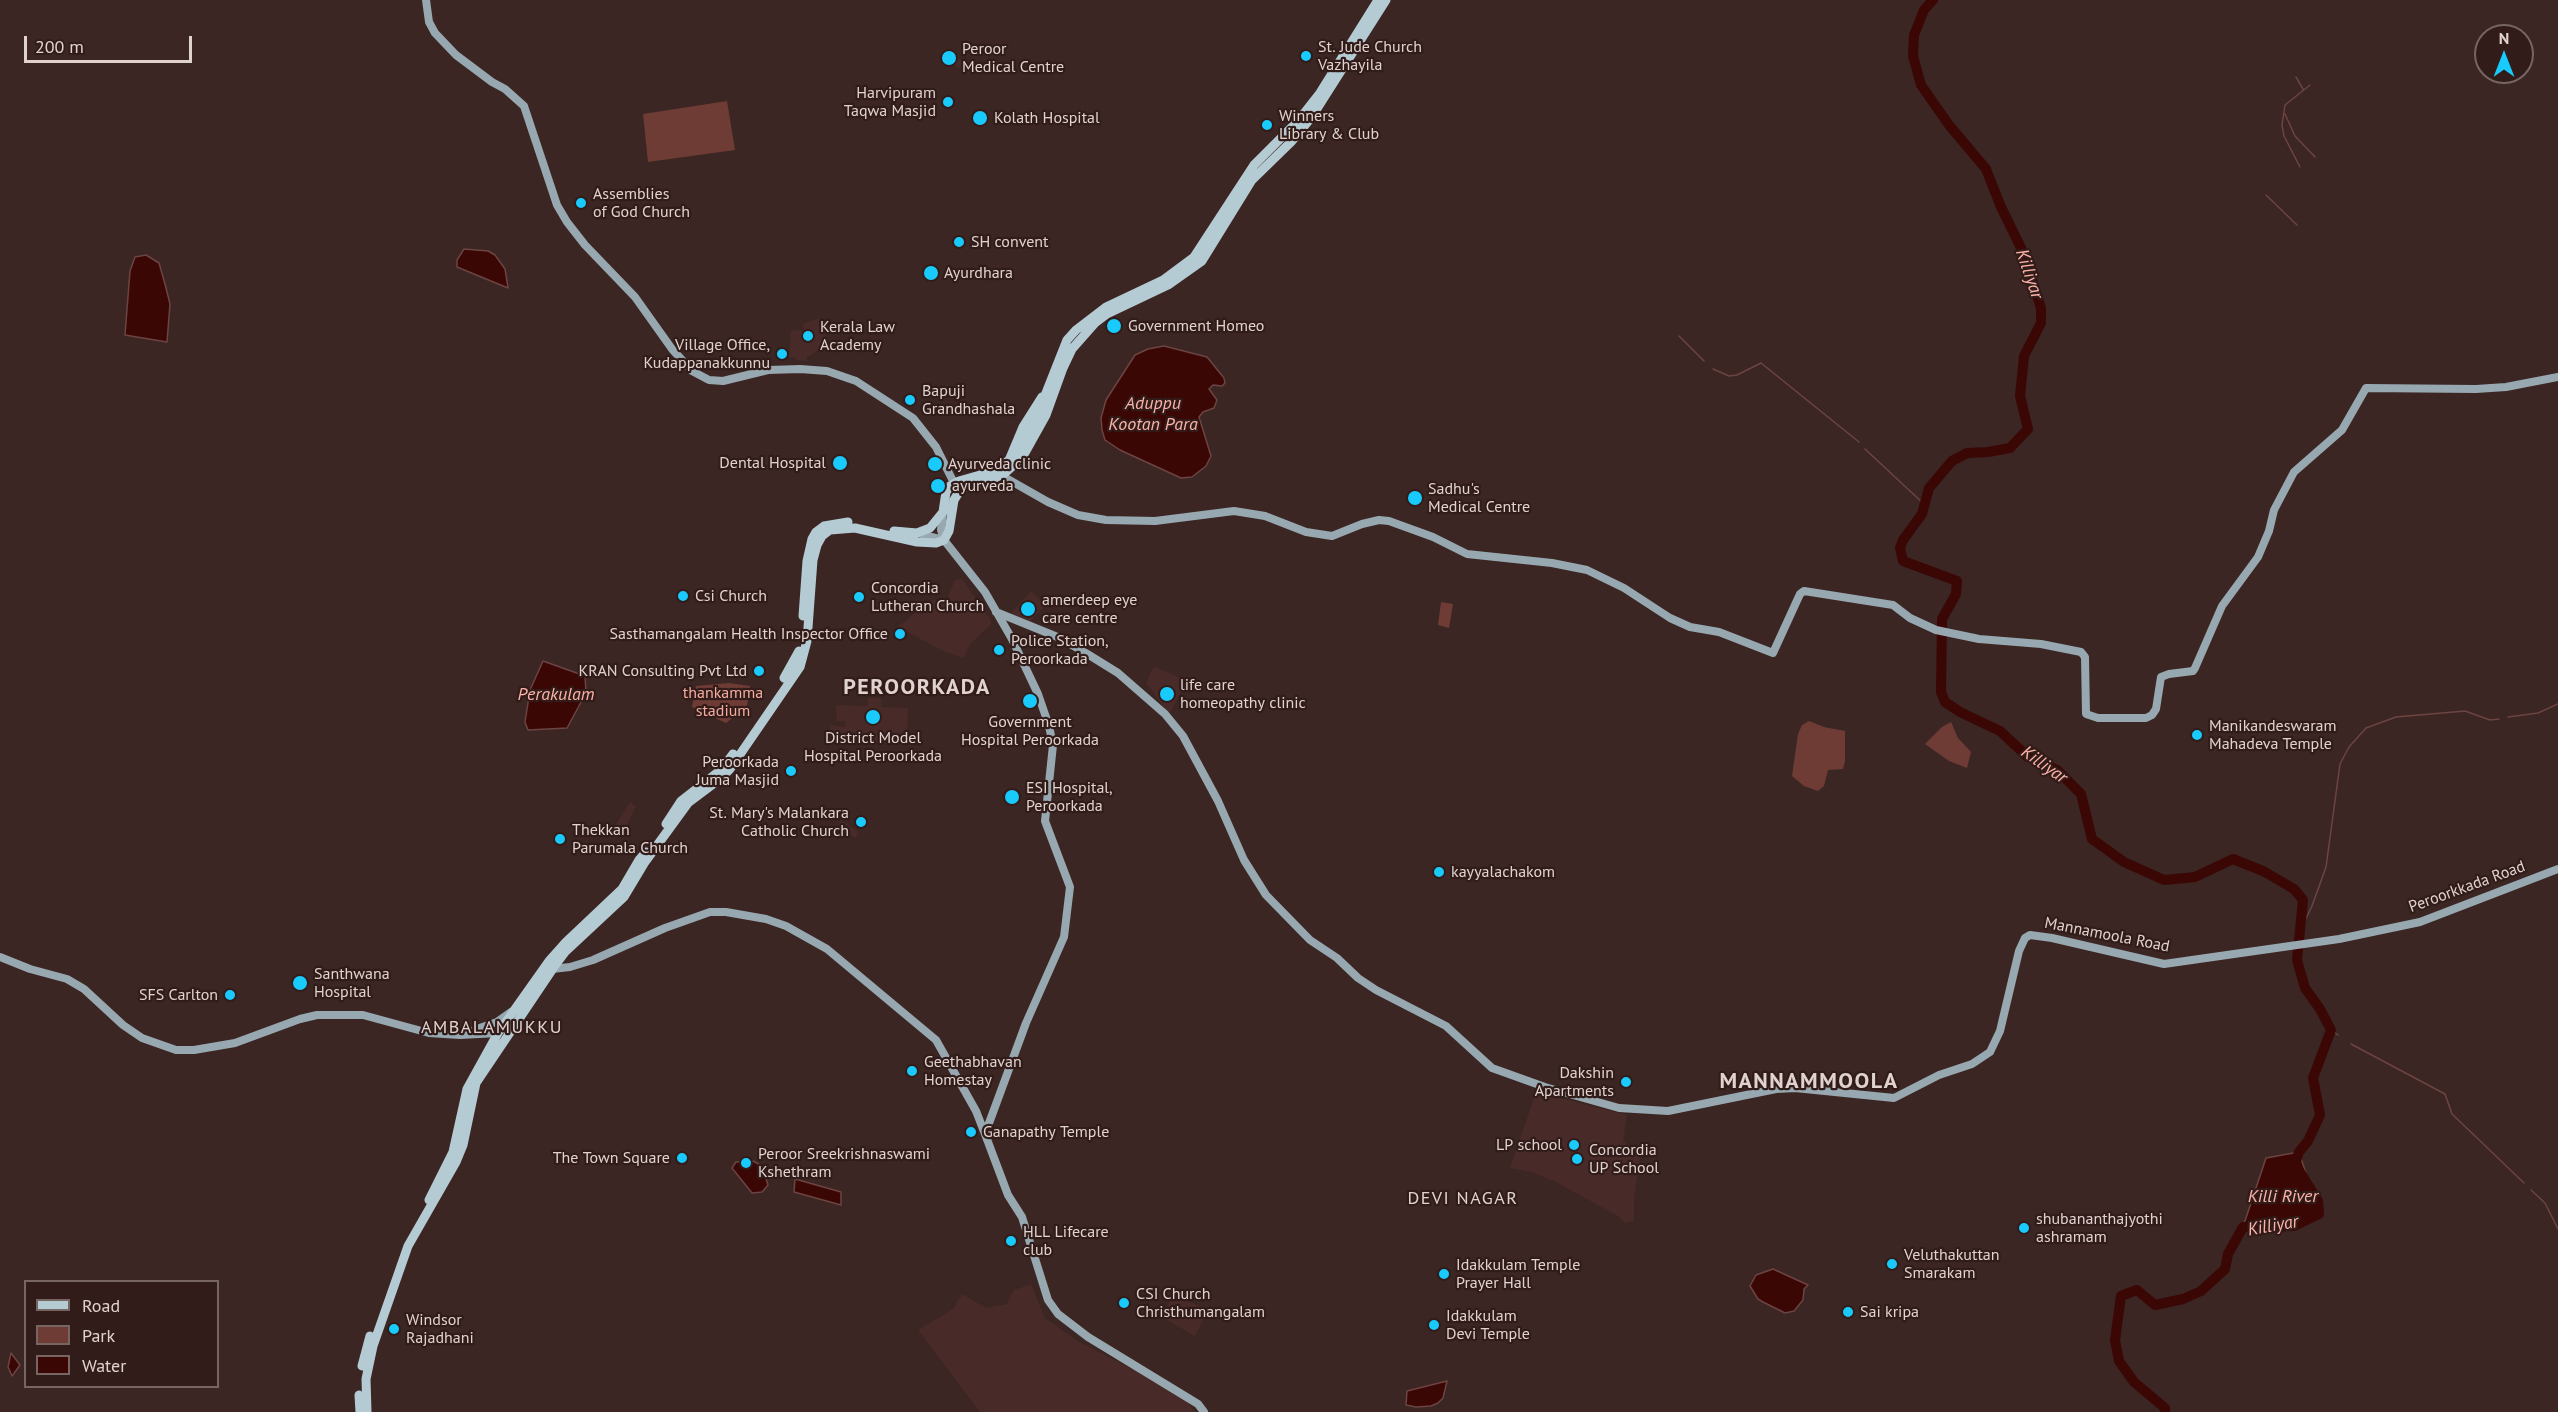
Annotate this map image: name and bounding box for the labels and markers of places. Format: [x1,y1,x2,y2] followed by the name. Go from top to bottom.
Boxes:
[1318,37,1422,75] place label: St. Jude Church Vazhayila
[962,39,1064,77] place label: Peroor Medical Centre
[940,49,958,67] marker: Peroor Medical Centre
[1299,49,1313,63] marker: St. Jude Church Vazhayila
[844,83,936,121] place label: Harvipuram Taqwa Masjid
[941,95,955,109] marker: Harvipuram Taqwa Masjid
[1279,106,1379,144] place label: Winners Library & Club
[994,108,1100,128] place label: Kolath Hospital
[971,109,989,127] marker: Kolath Hospital
[1260,118,1274,132] marker: Winners Library & Club
[593,184,690,222] place label: Assemblies of God Church
[574,196,588,210] marker: Assemblies of God Church
[971,232,1049,252] place label: SH convent
[952,235,966,249] marker: SH convent
[944,263,1013,283] place label: Ayurdhara
[922,264,940,282] marker: Ayurdhara
[1128,316,1264,336] place label: Government Homeo
[820,317,895,355] place label: Kerala Law Academy
[1105,317,1123,335] marker: Government Homeo
[801,329,815,343] marker: Kerala Law Academy
[644,335,770,373] place label: Village Office, Kudappanakkunnu
[775,347,789,361] marker: Village Office, Kudappanakkunnu
[922,381,1015,419] place label: Bapuji Grandhashala
[903,393,917,407] marker: Bapuji Grandhashala
[719,453,826,473] place label: Dental Hospital
[831,454,849,472] marker: Dental Hospital
[948,454,1051,474] place label: Ayurveda clinic
[926,455,944,473] marker: Ayurveda clinic
[952,476,1014,496] place label: ayurveda
[929,477,947,495] marker: ayurveda
[1428,479,1530,517] place label: Sadhu's Medical Centre
[1406,489,1424,507] marker: Sadhu's Medical Centre
[871,578,984,616] place label: Concordia Lutheran Church
[695,586,767,606] place label: Csi Church
[676,589,690,603] marker: Csi Church
[852,590,866,604] marker: Concordia Lutheran Church
[1042,590,1137,628] place label: amerdeep eye care centre
[1019,600,1037,618] marker: amerdeep eye care centre
[610,624,888,644] place label: Sasthamangalam Health Inspector Office
[893,627,907,641] marker: Sasthamangalam Health Inspector Office
[1011,631,1109,669] place label: Police Station, Peroorkada
[992,643,1006,657] marker: Police Station, Peroorkada
[579,661,747,681] place label: KRAN Consulting Pvt Ltd
[752,664,766,678] marker: KRAN Consulting Pvt Ltd
[1180,675,1306,713] place label: life care homeopathy clinic
[1158,685,1176,703] marker: life care homeopathy clinic
[1021,692,1039,710] marker: Government Hospital Peroorkada
[864,708,882,726] marker: District Model Hospital Peroorkada
[961,712,1099,750] place label: Government Hospital Peroorkada
[2209,716,2337,754] place label: Manikandeswaram Mahadeva Temple
[804,728,942,766] place label: District Model Hospital Peroorkada
[2190,728,2204,742] marker: Manikandeswaram Mahadeva Temple
[696,752,779,790] place label: Peroorkada Juma Masjid
[784,764,798,778] marker: Peroorkada Juma Masjid
[1026,778,1113,816] place label: ESI Hospital, Peroorkada
[1003,788,1021,806] marker: ESI Hospital, Peroorkada
[709,803,849,841] place label: St. Mary's Malankara Catholic Church
[854,815,868,829] marker: St. Mary's Malankara Catholic Church
[572,820,688,858] place label: Thekkan Parumala Church
[553,832,567,846] marker: Thekkan Parumala Church
[1451,862,1555,882] place label: kayyalachakom
[1432,865,1446,879] marker: kayyalachakom
[314,964,390,1002] place label: Santhwana Hospital
[291,974,309,992] marker: Santhwana Hospital
[139,985,218,1005] place label: SFS Carlton
[223,988,237,1002] marker: SFS Carlton
[924,1052,1022,1090] place label: Geethabhavan Homestay
[1535,1063,1614,1101] place label: Dakshin Apartments
[905,1064,919,1078] marker: Geethabhavan Homestay
[1619,1075,1633,1089] marker: Dakshin Apartments
[983,1122,1109,1142] place label: Ganapathy Temple
[964,1125,978,1139] marker: Ganapathy Temple
[1496,1135,1562,1155] place label: LP school
[1567,1138,1581,1152] marker: LP school
[1589,1140,1659,1178] place label: Concordia UP School
[758,1144,930,1182] place label: Peroor Sreekrishnaswami Kshethram
[553,1148,670,1168] place label: The Town Square
[675,1151,689,1165] marker: The Town Square
[1570,1152,1584,1166] marker: Concordia UP School
[739,1156,753,1170] marker: Peroor Sreekrishnaswami Kshethram
[2036,1209,2163,1247] place label: shubananthajyothi ashramam
[2017,1221,2031,1235] marker: shubananthajyothi ashramam
[1023,1222,1109,1260] place label: HLL Lifecare club
[1004,1234,1018,1248] marker: HLL Lifecare club
[1904,1245,2000,1283] place label: Veluthakuttan Smarakam
[1456,1255,1580,1293] place label: Idakkulam Temple Prayer Hall
[1885,1257,1899,1271] marker: Veluthakuttan Smarakam
[1437,1267,1451,1281] marker: Idakkulam Temple Prayer Hall
[1136,1284,1265,1322] place label: CSI Church Christhumangalam
[1117,1296,1131,1310] marker: CSI Church Christhumangalam
[1860,1302,1919,1322] place label: Sai kripa
[1841,1305,1855,1319] marker: Sai kripa
[1446,1306,1530,1344] place label: Idakkulam Devi Temple
[406,1310,474,1348] place label: Windsor Rajadhani
[1427,1318,1441,1332] marker: Idakkulam Devi Temple
[387,1322,401,1336] marker: Windsor Rajadhani

